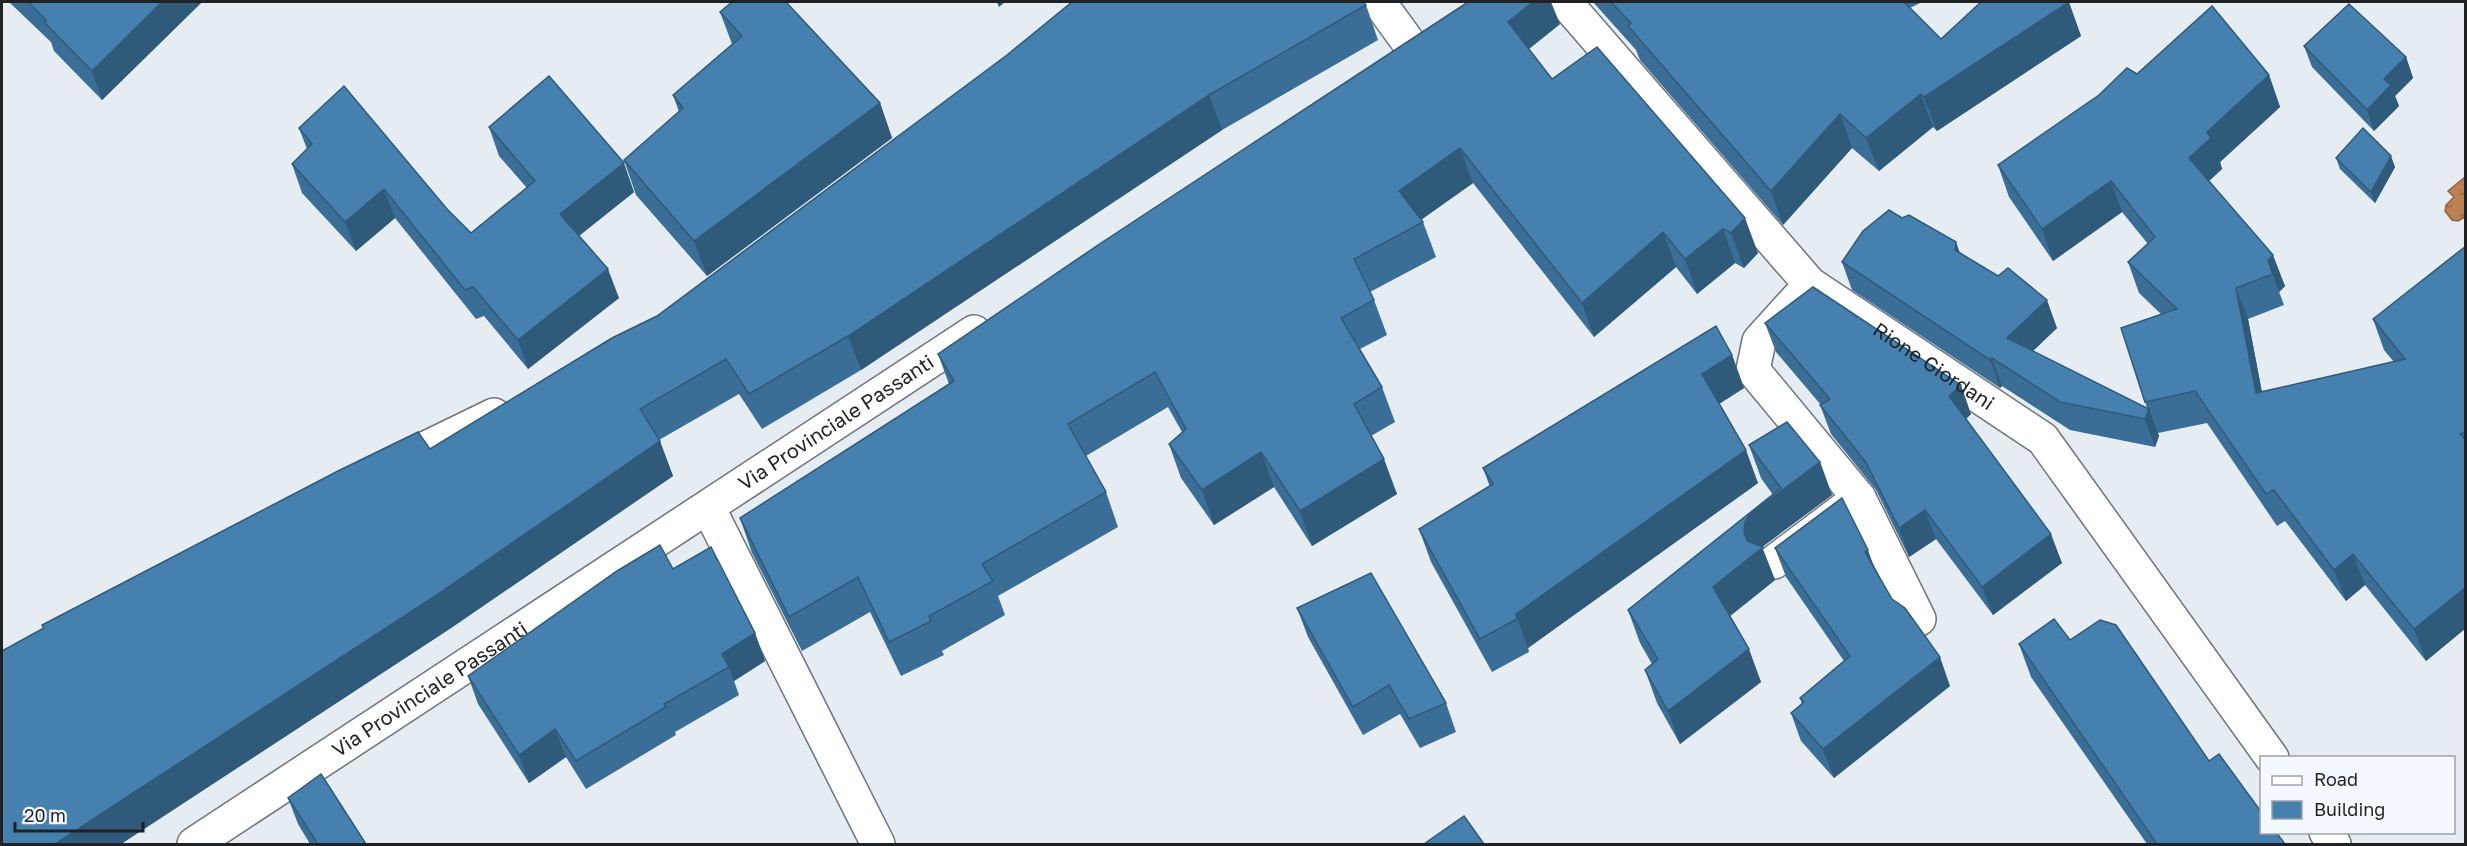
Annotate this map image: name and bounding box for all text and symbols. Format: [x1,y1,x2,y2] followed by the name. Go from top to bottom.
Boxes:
[1869,317,1999,414] street label: Rione Giordani
[733,349,938,495] street label: Via Provinciale Passanti
[327,616,531,761] street label: Via Provinciale Passanti
[2260,756,2455,834] legend
[2314,768,2358,790] text: Road
[15,795,142,833] scale bar
[2314,798,2385,820] text: Building
[24,804,66,826] text: 20 m

